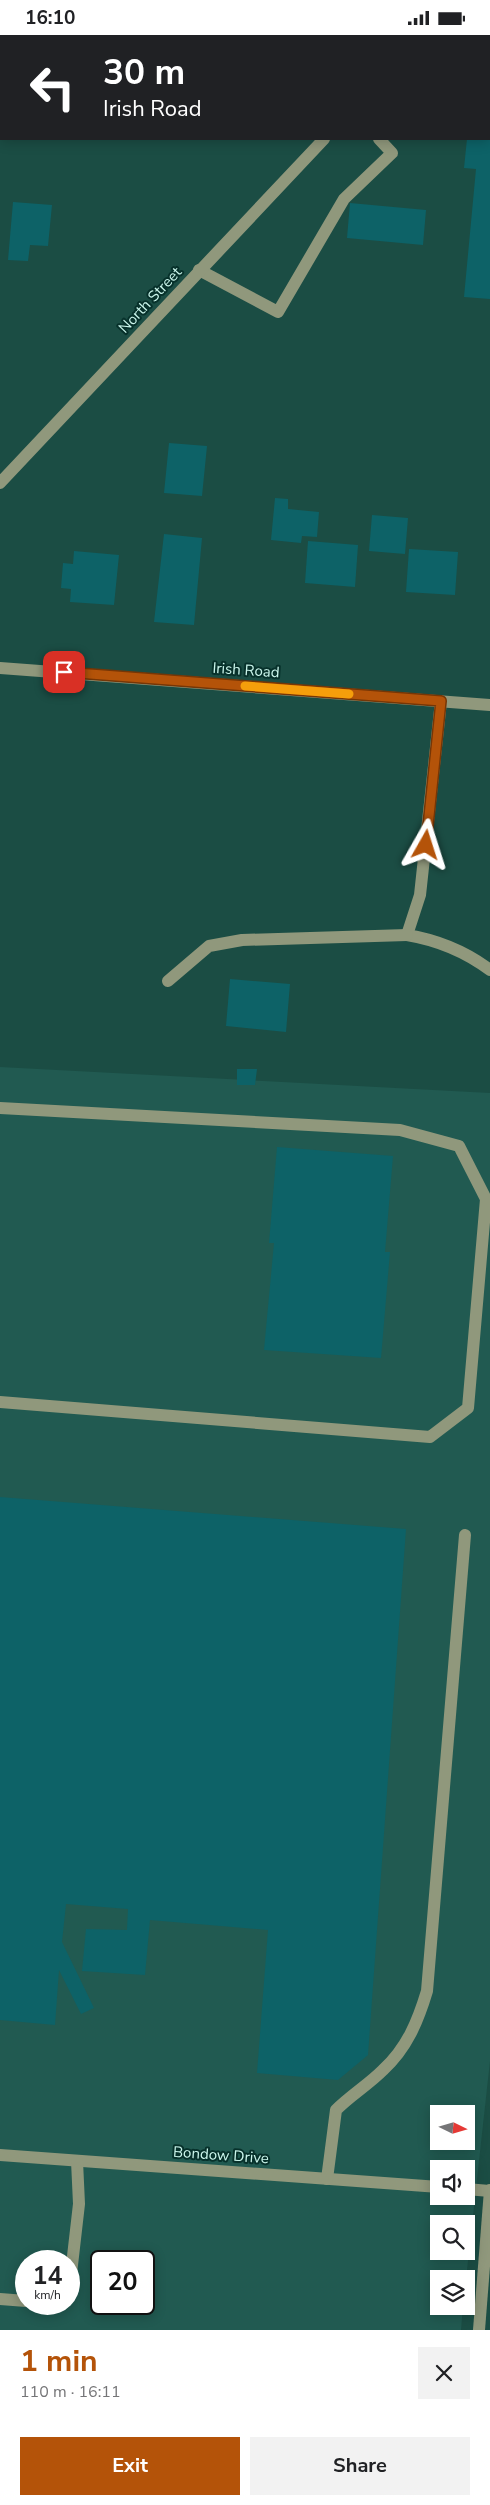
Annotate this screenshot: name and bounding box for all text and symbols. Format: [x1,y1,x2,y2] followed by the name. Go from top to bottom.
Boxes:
[25,5,75,31] text: 16:10
[103,49,185,96] text: 30 m
[20,55,85,120] icon: left
[103,94,202,124] text: Irish Road
[114,262,186,337] street label: North Street
[43,651,85,693] pin
[50,658,78,686] icon: arrive
[212,658,280,682] street label: Irish Road
[399,818,451,870] position arrow
[430,2105,475,2150] north arrow
[430,2105,475,2315] map controls
[172,2142,270,2168] street label: Bondow Drive
[430,2160,475,2205] button: sound
[430,2215,475,2260] button: search
[90,2250,155,2315] speed limit sign: 20
[32,2259,63,2293] text: 14
[430,2270,475,2315] button: layers
[34,2287,61,2303] text: km/h
[20,2341,98,2382] text: 1 min
[418,2347,470,2399] button: close
[20,2381,121,2403] text: 110 m · 16:11
[20,2437,240,2495] button: Exit
[250,2437,470,2495] button: Share

